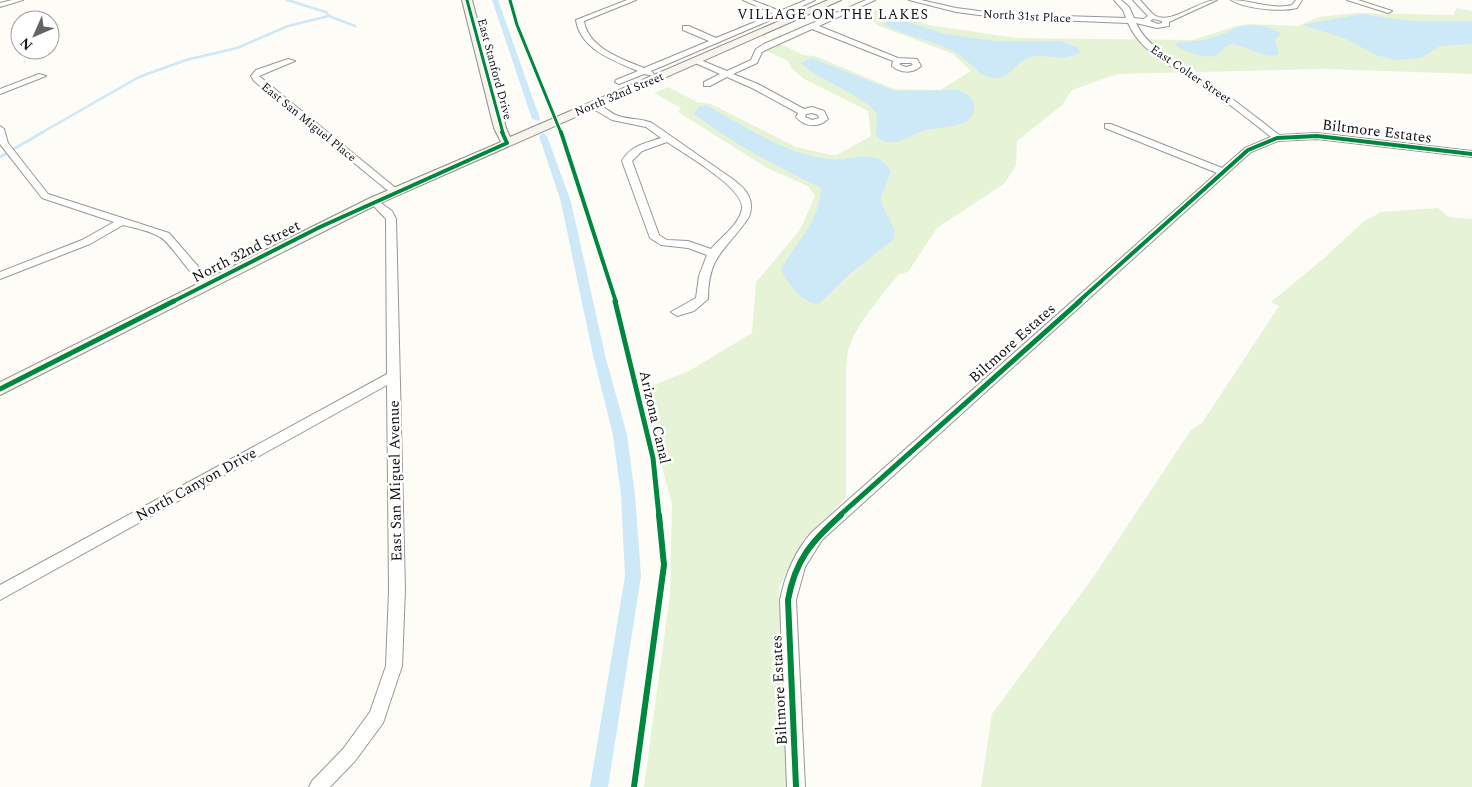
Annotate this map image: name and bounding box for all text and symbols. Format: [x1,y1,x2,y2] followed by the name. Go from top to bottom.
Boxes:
[737,4,929,25] district label: VILLAGE ON THE LAKES
[983,5,1072,28] street label: North 31st Place
[10,10,60,60] north arrow
[472,16,517,122] street label: East Stanford Drive
[15,32,38,55] text: N
[1146,40,1235,109] street label: East Colter Street
[572,67,667,122] street label: North 32nd Street
[257,78,361,167] street label: East San Miguel Place
[1321,113,1433,150] street label: Biltmore Estates
[188,214,304,289] street label: North 32nd Street
[964,298,1061,389] street label: Biltmore Estates
[633,368,676,466] street label: Arizona Canal
[383,400,408,562] street label: East San Miguel Avenue
[132,442,261,527] street label: North Canyon Drive
[765,634,794,746] street label: Biltmore Estates

